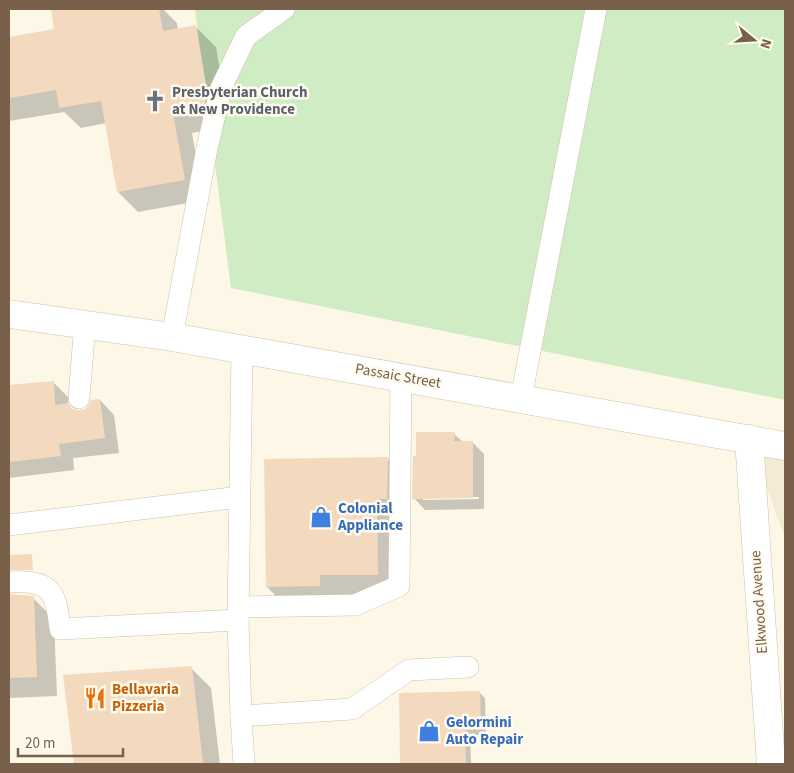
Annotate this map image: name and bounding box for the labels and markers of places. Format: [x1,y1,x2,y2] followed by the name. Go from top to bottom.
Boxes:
[172,82,308,120] place label: Presbyterian Church at New Providence
[142,88,168,114] church icon: Presbyterian Church at New Providence
[337,498,403,536] place label: Colonial Appliance
[308,504,334,530] shop icon: Colonial Appliance
[112,679,179,717] place label: Bellavaria Pizzeria
[82,685,108,711] restaurant icon: Bellavaria Pizzeria
[445,712,523,750] place label: Gelormini Auto Repair
[416,718,442,744] shop icon: Gelormini Auto Repair

